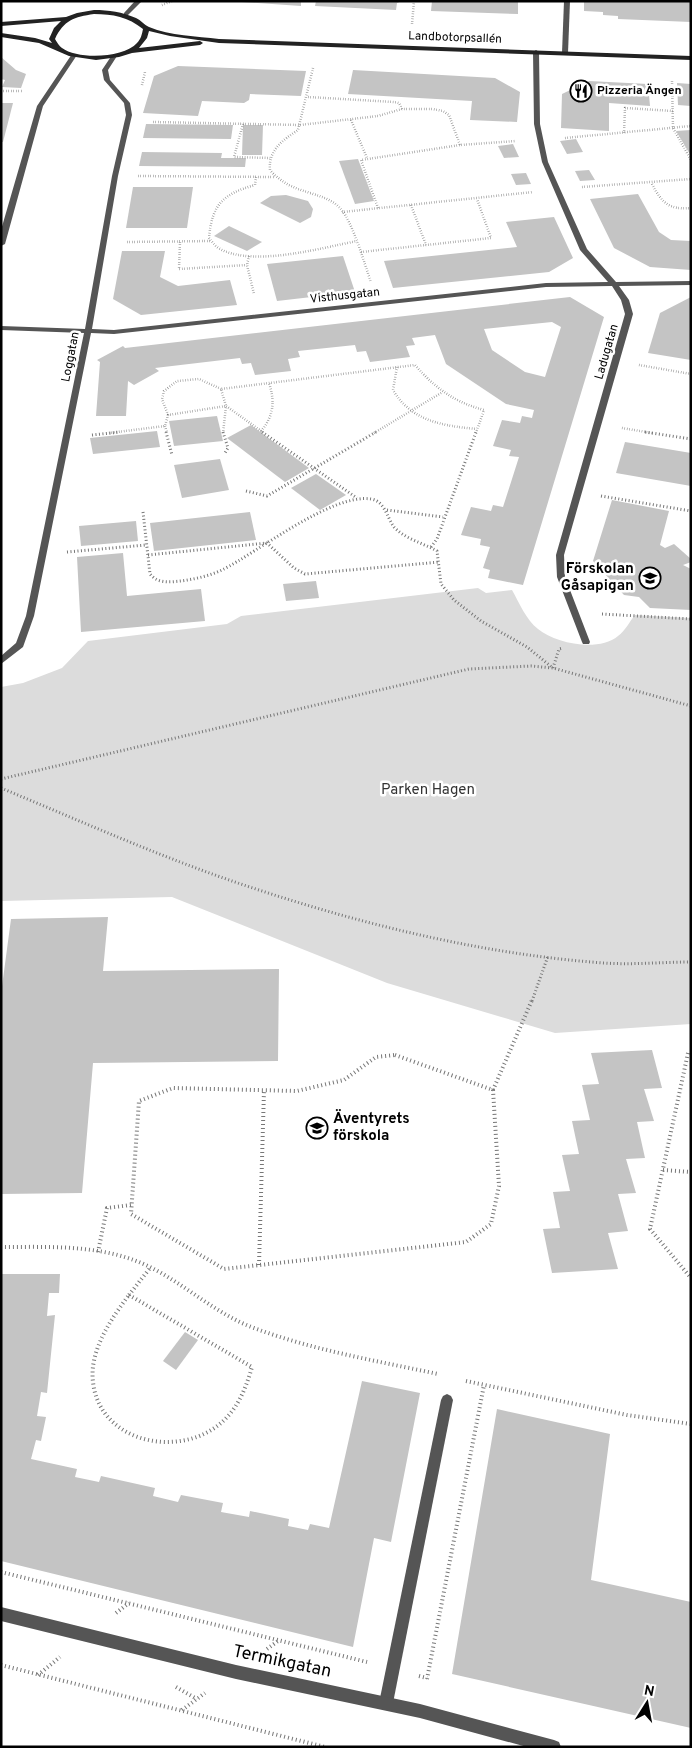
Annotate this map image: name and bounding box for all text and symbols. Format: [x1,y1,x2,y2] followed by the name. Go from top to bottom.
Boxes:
[408,28,502,48] street label: Landbotorpsallén
[569,79,593,103] restaurant icon: Pizzeria Ängen
[597,83,682,99] place label: Pizzeria Ängen
[309,284,381,308] street label: Visthusgatan
[591,322,623,382] street label: Ladugatan
[58,330,84,384] street label: Loggatan
[561,560,634,596] place label: Förskolan Gåsapigan
[638,566,662,590] school or university icon: Förskolan Gåsapigan
[381,781,475,800] park label: Parken Hagen
[333,1109,410,1146] place label: Äventyrets förskola
[305,1116,329,1140] school or university icon: Äventyrets förskola
[231,1640,333,1684] street label: Termikgatan
[622,1678,672,1728] north arrow
[643,1682,656,1701] text: N

